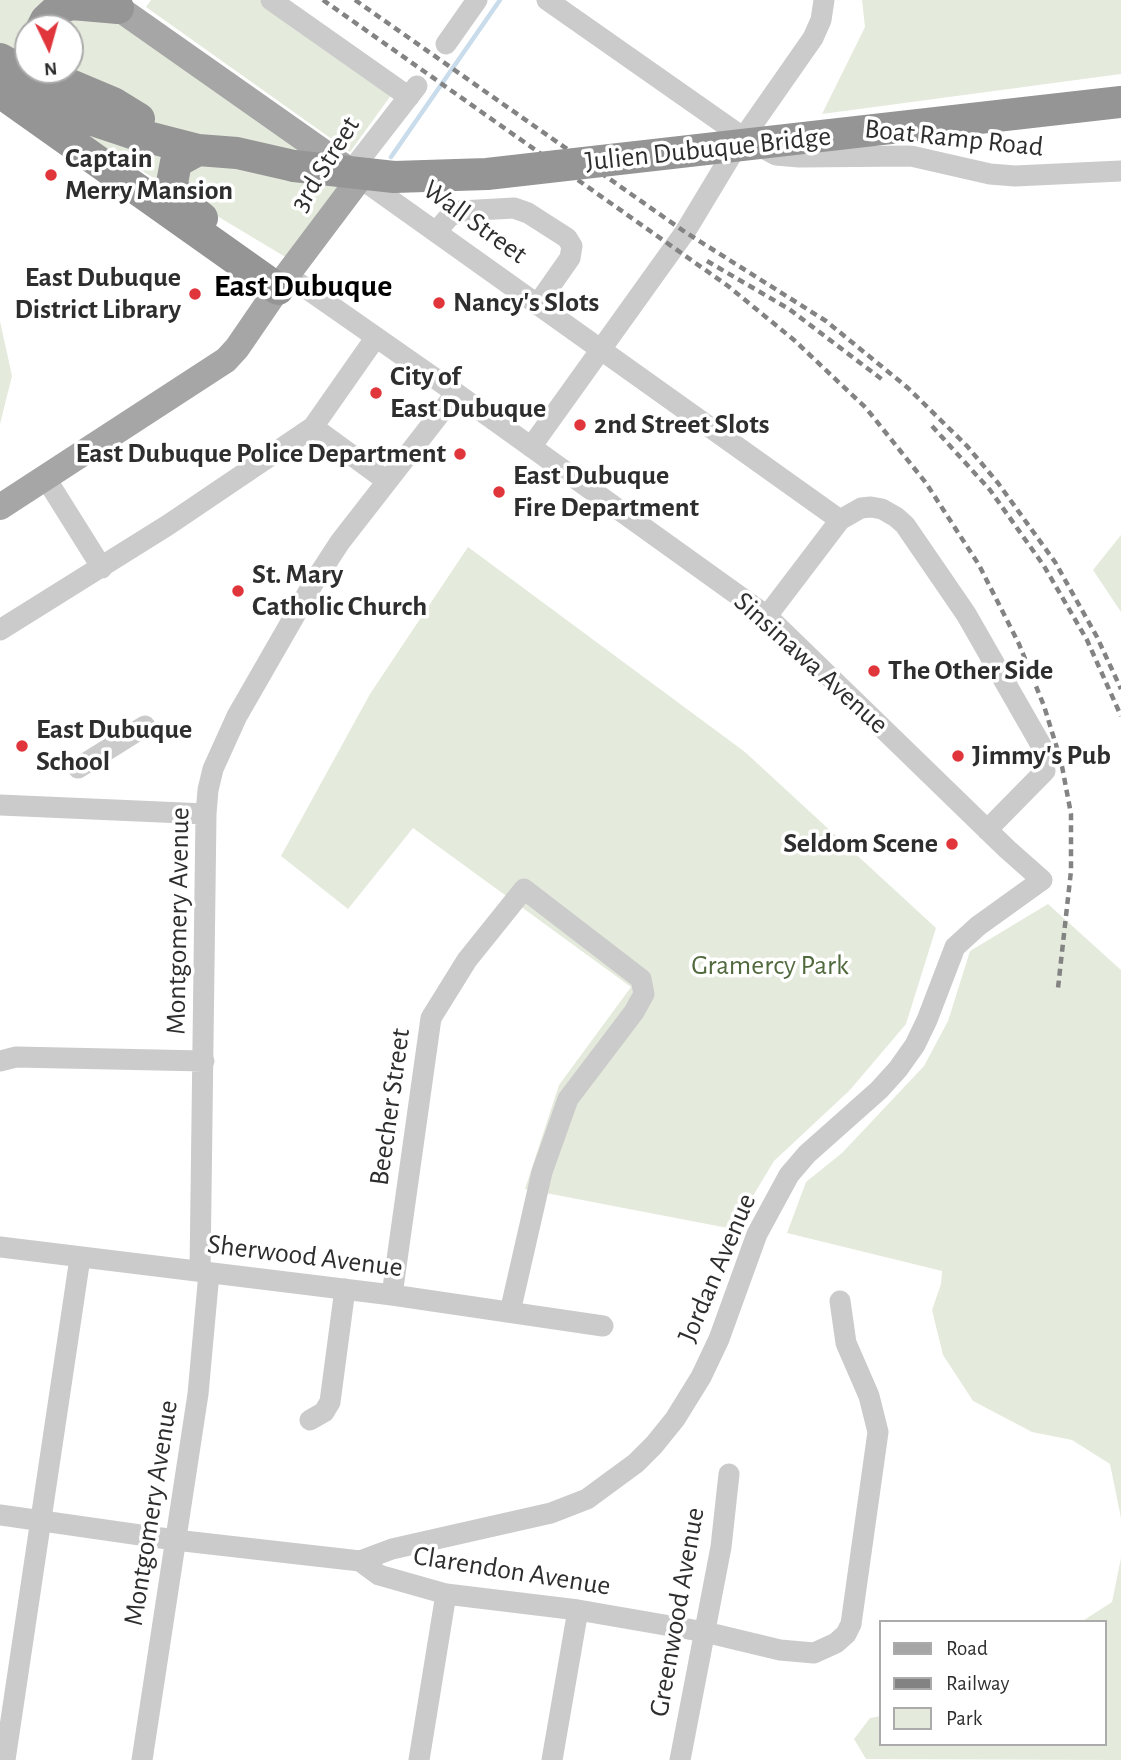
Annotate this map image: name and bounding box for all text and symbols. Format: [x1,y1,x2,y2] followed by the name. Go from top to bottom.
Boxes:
[14,14,84,84] north arrow
[43,58,58,78] text: N
[283,110,367,218] street label: 3rd Street
[863,112,1045,164] street label: Boat Ramp Road
[583,119,833,179] street label: Julien Dubuque Bridge
[65,142,233,208] place label: Captain Merry Mansion
[43,167,59,183] marker: Captain Merry Mansion
[416,173,534,271] street label: Wall Street
[15,261,181,327] place label: East Dubuque District Library
[214,267,392,305] district label: East Dubuque
[187,286,203,302] marker: East Dubuque District Library
[453,286,599,320] place label: Nancy's Slots
[431,295,447,311] marker: Nancy's Slots
[390,360,546,426] place label: City of East Dubuque
[368,385,384,401] marker: City of East Dubuque
[594,408,769,442] place label: 2nd Street Slots
[572,417,588,433] marker: 2nd Street Slots
[75,437,446,471] place label: East Dubuque Police Department
[452,446,468,462] marker: East Dubuque Police Department
[513,459,699,525] place label: East Dubuque Fire Department
[491,484,507,500] marker: East Dubuque Fire Department
[252,558,427,624] place label: St. Mary Catholic Church
[230,583,246,599] marker: St. Mary Catholic Church
[727,585,895,741] street label: Sinsinawa Avenue
[888,654,1053,688] place label: The Other Side
[866,663,882,679] marker: The Other Side
[36,713,192,779] place label: East Dubuque School
[14,738,30,754] marker: East Dubuque School
[972,739,1111,773] place label: Jimmy's Pub
[950,748,966,764] marker: Jimmy's Pub
[159,807,197,1035] street label: Montgomery Avenue
[783,827,938,861] place label: Seldom Scene
[944,836,960,852] marker: Seldom Scene
[691,949,849,983] park label: Gramercy Park
[362,1026,418,1188] street label: Beecher Street
[671,1189,763,1347] street label: Jordan Avenue
[205,1227,405,1285] street label: Sherwood Avenue
[117,1398,185,1628] street label: Montgomery Avenue
[642,1505,712,1719] street label: Greenwood Avenue
[411,1539,613,1603] street label: Clarendon Avenue
[880,1620,1107,1746] legend
[946,1638,988,1659] text: Road
[946,1673,1009,1694] text: Railway
[946,1708,982,1729] text: Park

